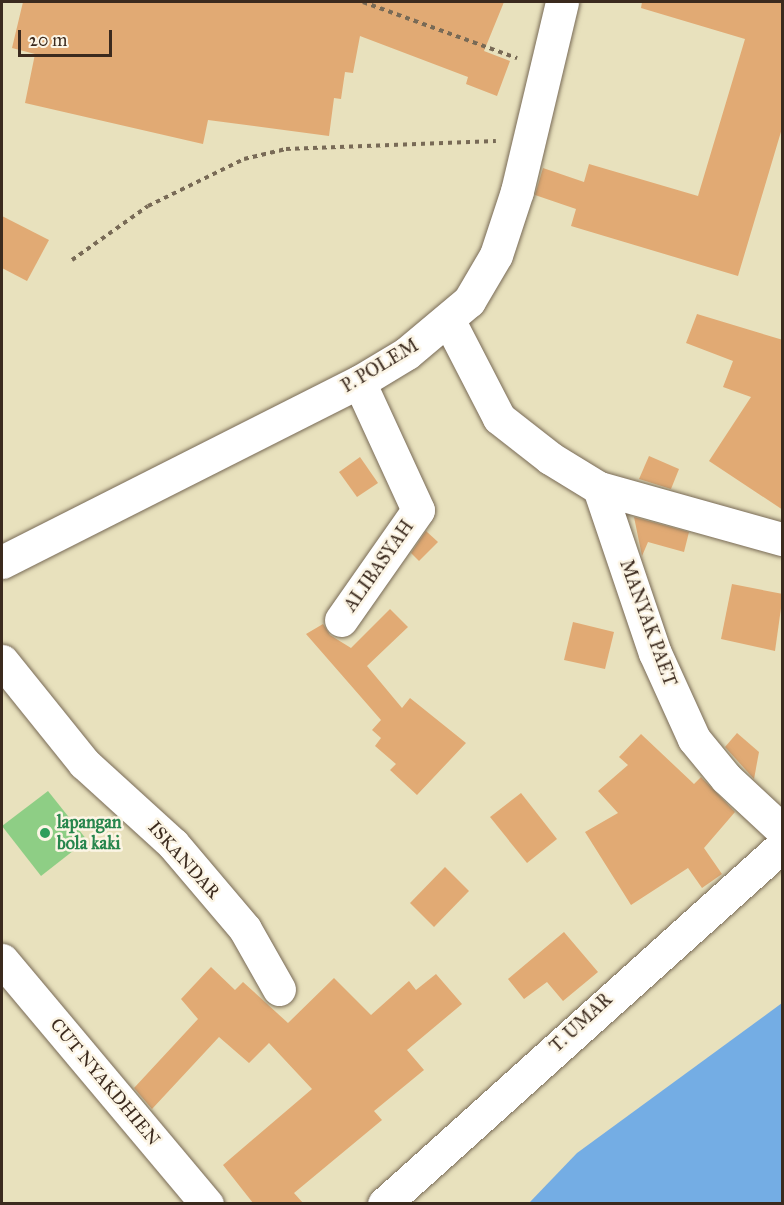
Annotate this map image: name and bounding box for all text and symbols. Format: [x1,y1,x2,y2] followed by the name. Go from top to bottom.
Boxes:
[21,18,116,56] scale bar
[29,29,67,51] text: 20 m
[338,335,422,397] street label: P. POLEM
[340,516,418,616] street label: ALIBASYAH
[615,557,681,689] street label: MANYAK PAET
[57,812,122,854] place label: lapangan bola kaki
[144,817,224,903] street label: ISKANDAR
[38,826,52,840] marker: lapangan bola kaki
[546,989,616,1057] street label: T. UMAR
[46,1014,164,1150] street label: CUT NYAKDHIEN

